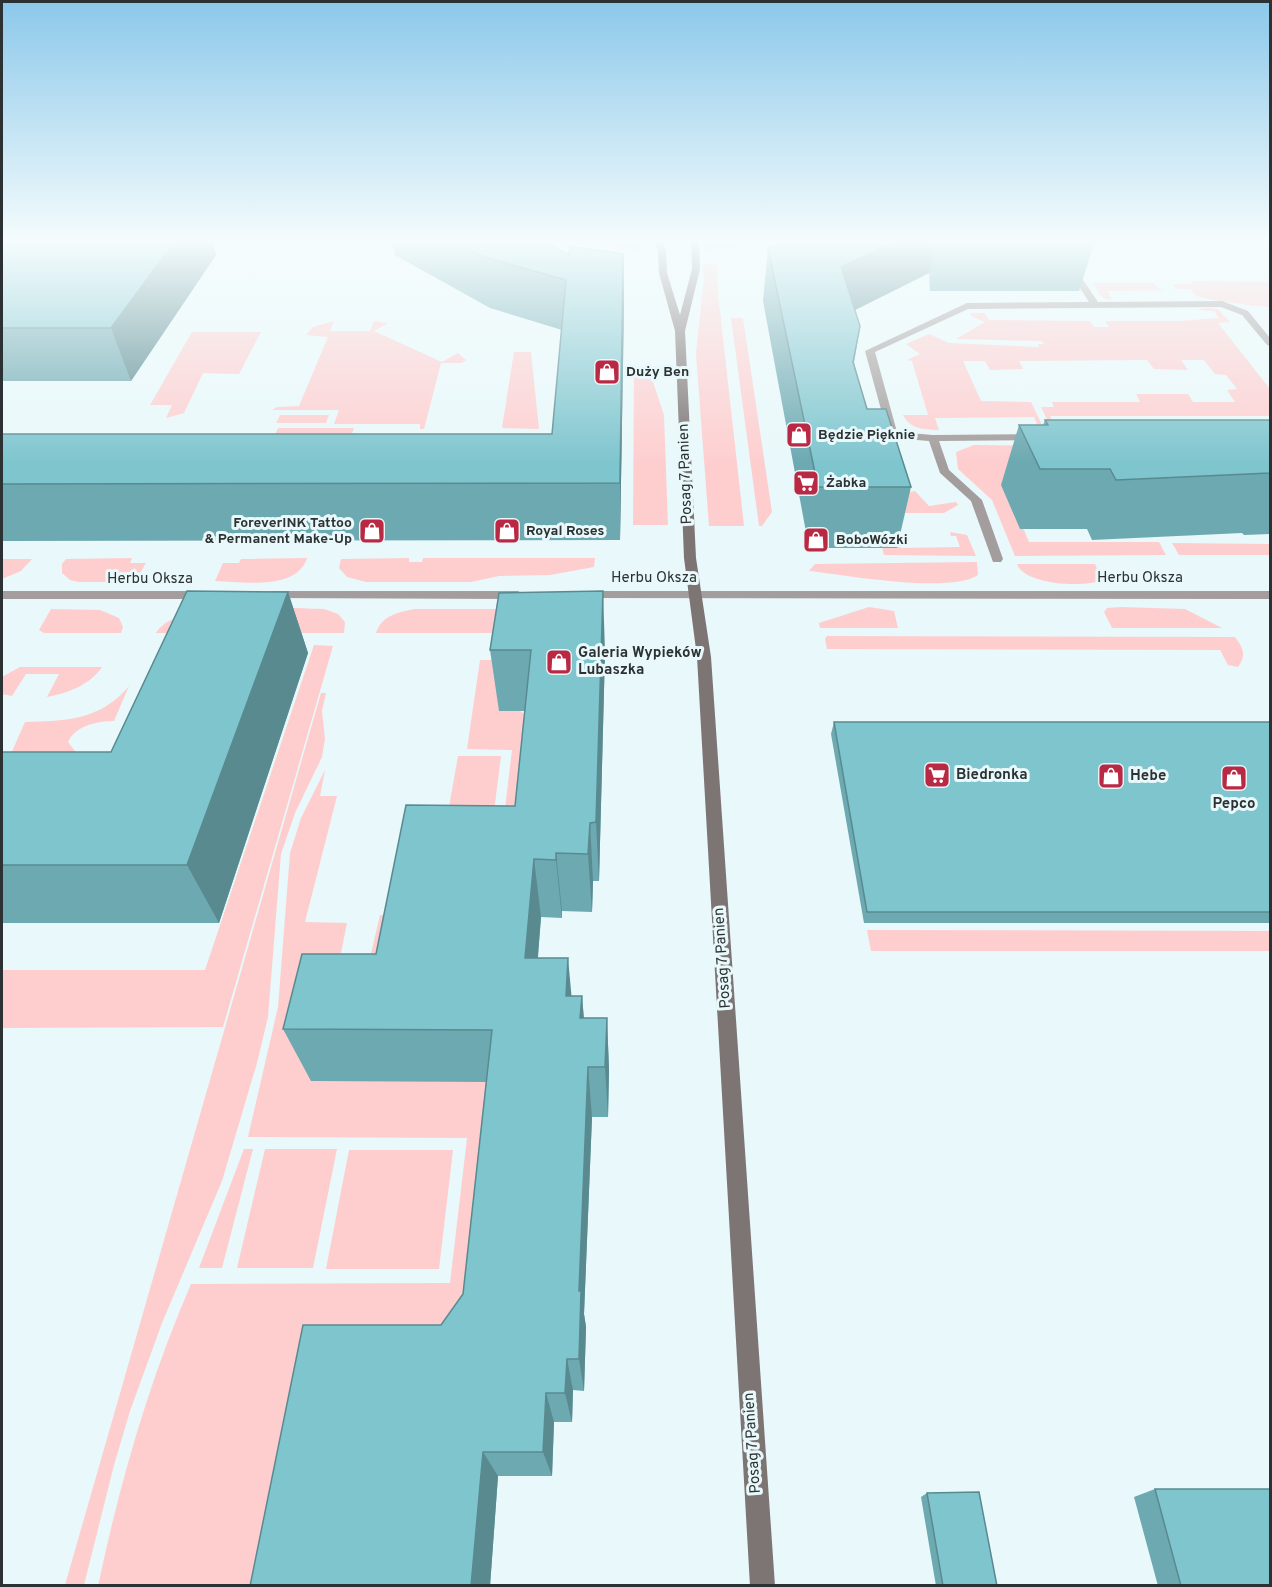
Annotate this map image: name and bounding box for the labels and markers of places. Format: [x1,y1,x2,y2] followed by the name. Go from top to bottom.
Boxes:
[592,357,622,387] shop icon: Duży Ben
[626,364,689,381] place label: Duży Ben
[784,420,814,450] shop icon: Będzie Pięknie
[818,427,916,444] place label: Będzie Pięknie
[791,468,821,498] supermarket icon: Żabka
[826,475,866,492] place label: Żabka
[204,515,352,548] place label: ForeverINK Tattoo & Permanent Make-Up
[357,516,387,546] shop icon: ForeverINK Tattoo & Permanent Make-Up
[492,516,522,546] shop icon: Royal Roses
[526,523,604,540] place label: Royal Roses
[801,525,831,555] shop icon: BoboWózki
[836,532,908,549] place label: BoboWózki
[578,644,702,680] place label: Galeria Wypieków Lubaszka
[544,647,574,677] shop icon: Galeria Wypieków Lubaszka
[922,760,952,790] supermarket icon: Biedronka
[1096,761,1126,791] shop icon: Hebe
[1219,763,1249,793] shop icon: Pepco
[956,766,1028,785] place label: Biedronka
[1130,767,1166,786] place label: Hebe
[1212,795,1256,814] place label: Pepco

